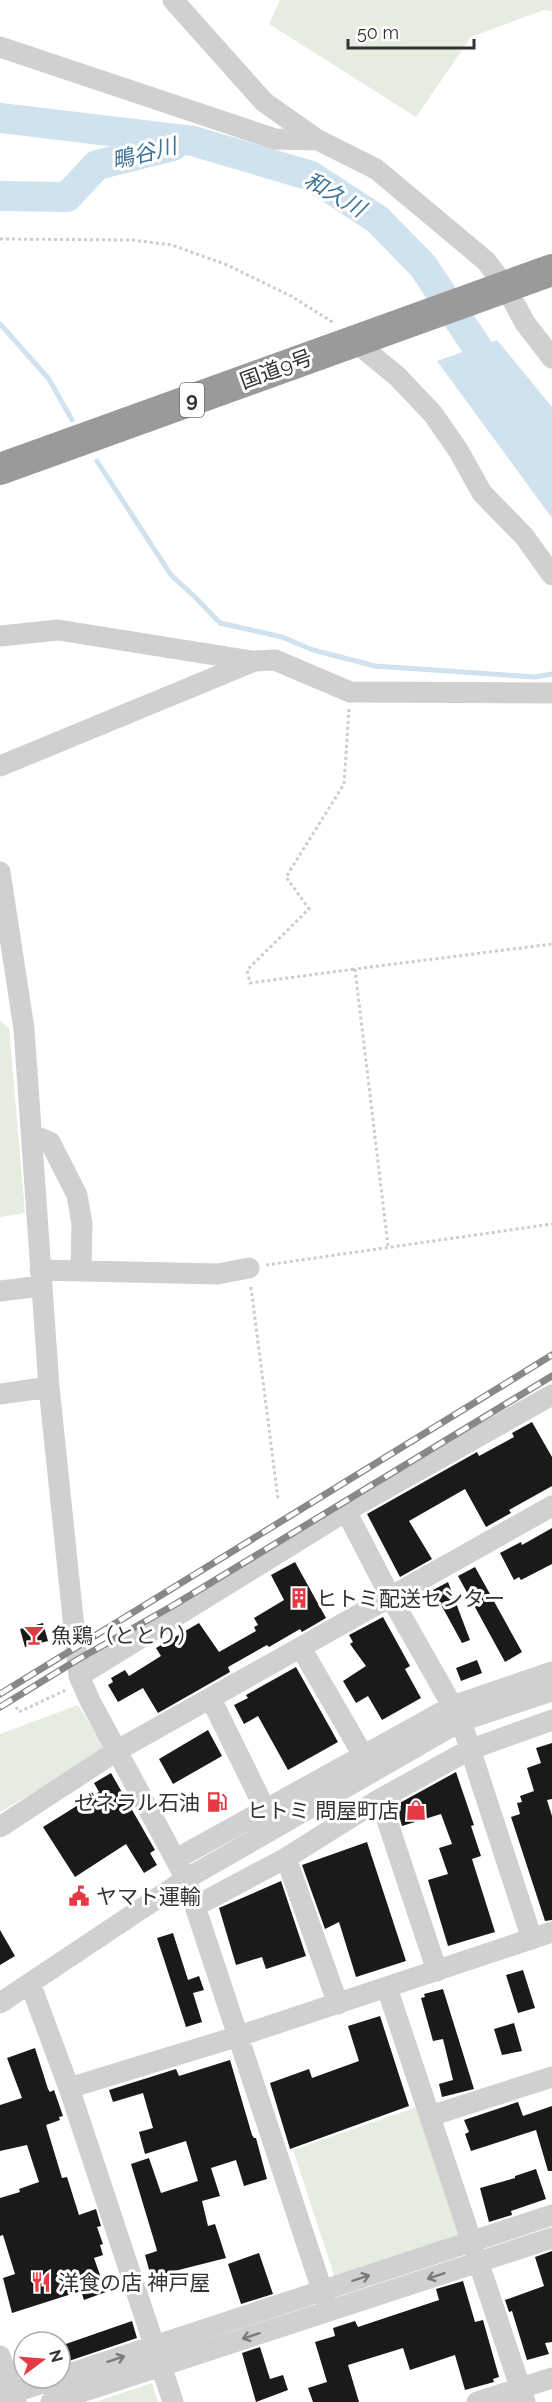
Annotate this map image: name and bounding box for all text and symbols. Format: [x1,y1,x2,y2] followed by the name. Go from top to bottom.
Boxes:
[348,12,474,50] scale bar
[357,22,399,43] text: 50 m
[109,132,181,174] water label: 鴫谷川
[300,166,372,223] water label: 和久川
[236,344,316,394] street label: 国道9号
[180,383,204,417] road number: 9
[287,1586,311,1610] building icon: ヒトミ配送センター
[316,1586,505,1611] place label: ヒトミ配送センター
[22,1623,46,1647] bar icon: 魚鶏（ととり）
[51,1623,198,1648] place label: 魚鶏（ととり）
[74,1790,200,1815] place label: ゼネラル石油
[205,1790,229,1814] fuel station icon: ゼネラル石油
[247,1798,399,1823] place label: ヒトミ 問屋町店
[404,1798,428,1822] shop icon: ヒトミ 問屋町店
[67,1884,91,1908] public building icon: ヤマト運輸
[96,1884,201,1909] place label: ヤマト運輸
[29,2270,53,2294] restaurant icon: 洋食の店 神戸屋
[58,2270,210,2295] place label: 洋食の店 神戸屋
[427,2271,446,2282] one-way arrow
[351,2272,370,2283] one-way arrow
[12,2330,72,2390] north arrow
[242,2332,261,2343] one-way arrow
[45,2348,67,2364] text: N
[106,2353,125,2364] one-way arrow

